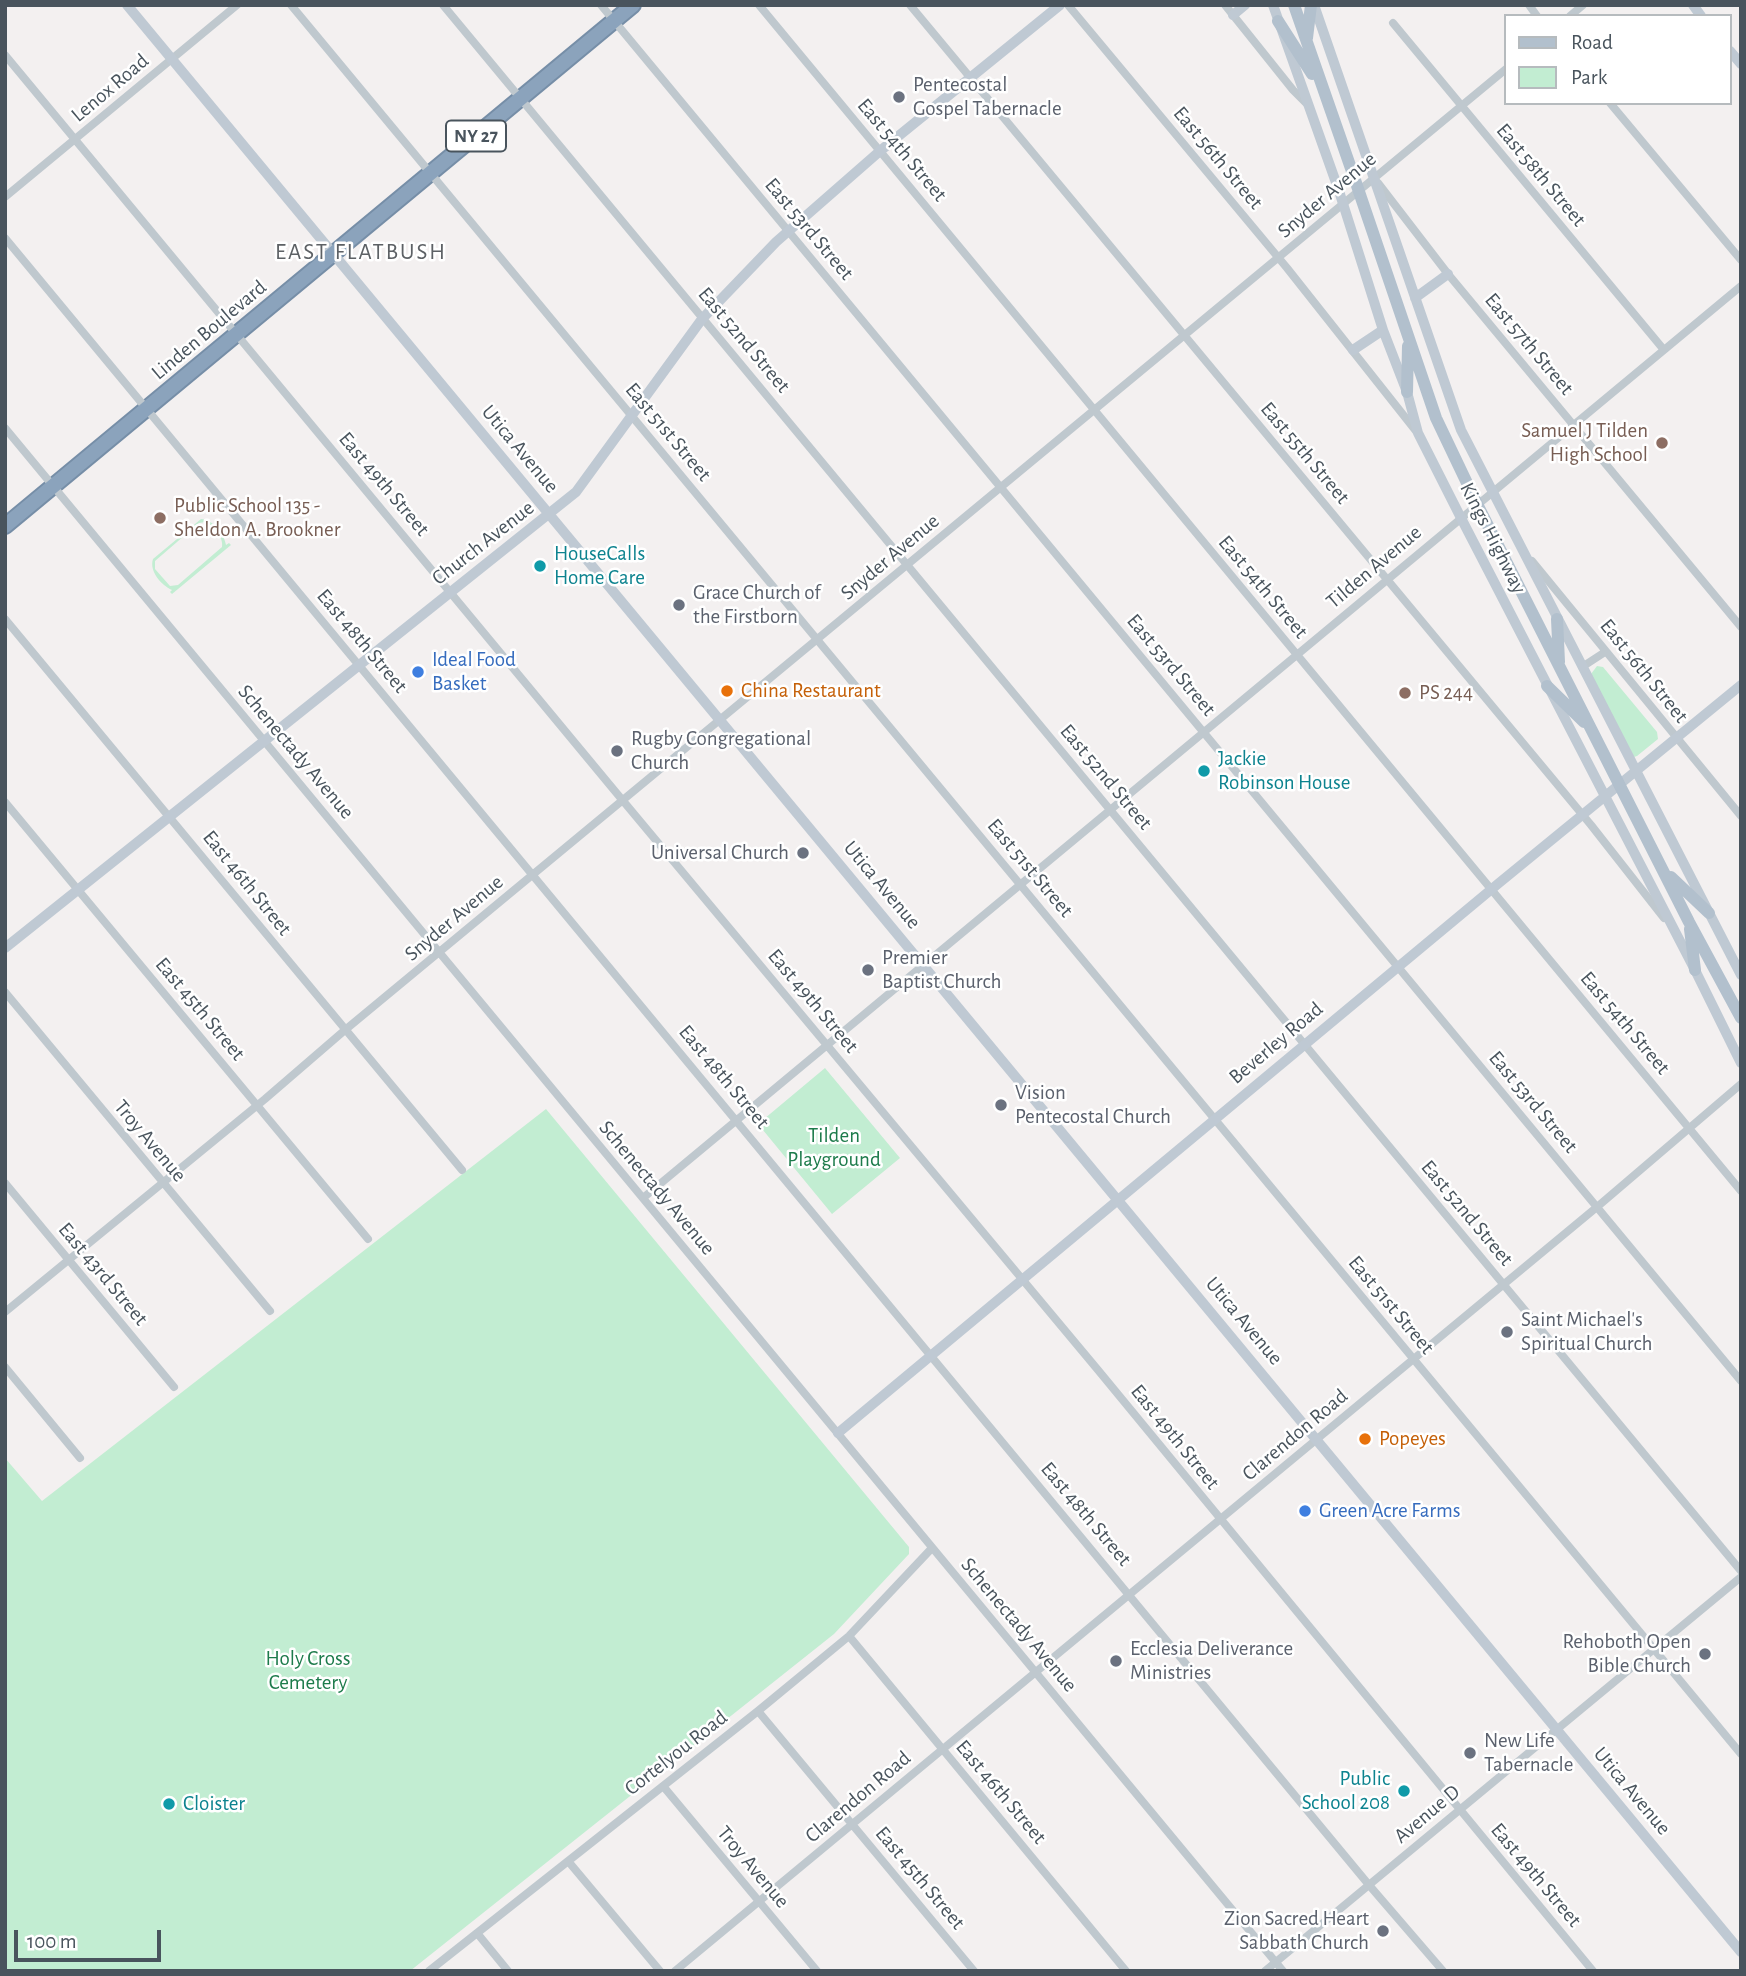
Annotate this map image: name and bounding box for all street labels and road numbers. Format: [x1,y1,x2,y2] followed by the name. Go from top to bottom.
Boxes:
[66,48,154,128] street label: Lenox Road
[852,93,952,207] street label: East 54th Street
[1168,101,1268,215] street label: East 56th Street
[1491,118,1591,232] street label: East 58th Street
[446,120,506,152] road number: NY 27
[1273,147,1381,243] street label: Snyder Avenue
[759,173,859,285] street label: East 53rd Street
[146,275,272,385] street label: Linden Boulevard
[692,282,796,398] street label: East 52nd Street
[1479,288,1579,400] street label: East 57th Street
[620,378,716,486] street label: East 51st Street
[1255,397,1355,509] street label: East 55th Street
[476,400,564,498] street label: Utica Avenue
[333,427,435,541] street label: East 49th Street
[1454,478,1532,598] street label: Kings Highway
[427,495,539,591] street label: Church Avenue
[836,509,944,605] street label: Snyder Avenue
[1321,520,1427,614] street label: Tilden Avenue
[1213,530,1313,644] street label: East 54th Street
[311,584,413,698] street label: East 48th Street
[1121,609,1221,721] street label: East 53rd Street
[1594,614,1694,728] street label: East 56th Street
[232,680,360,824] street label: Schenectady Avenue
[1054,719,1158,835] street label: East 52nd Street
[982,814,1078,922] street label: East 51st Street
[197,825,297,941] street label: East 46th Street
[838,836,926,934] street label: Utica Avenue
[400,870,508,966] street label: Snyder Avenue
[762,944,864,1058] street label: East 49th Street
[150,952,250,1066] street label: East 45th Street
[1575,966,1675,1080] street label: East 54th Street
[1224,996,1328,1090] street label: Beverley Road
[673,1020,775,1134] street label: East 48th Street
[1483,1046,1583,1158] street label: East 53rd Street
[108,1095,192,1187] street label: Troy Avenue
[593,1116,721,1260] street label: Schenectady Avenue
[1415,1155,1519,1271] street label: East 52nd Street
[53,1217,153,1331] street label: East 43rd Street
[1343,1251,1439,1359] street label: East 51st Street
[1200,1272,1288,1370] street label: Utica Avenue
[1125,1379,1225,1495] street label: East 49th Street
[1237,1384,1353,1486] street label: Clarendon Road
[1035,1457,1137,1571] street label: East 48th Street
[955,1553,1083,1697] street label: Schenectady Avenue
[620,1705,732,1801] street label: Cortelyou Road
[950,1735,1052,1849] street label: East 46th Street
[1588,1742,1676,1840] street label: Utica Avenue
[800,1746,916,1848] street label: Clarendon Road
[1389,1779,1465,1849] street label: Avenue D
[1485,1818,1587,1932] street label: East 49th Street
[711,1821,795,1913] street label: Troy Avenue
[870,1821,970,1935] street label: East 45th Street

